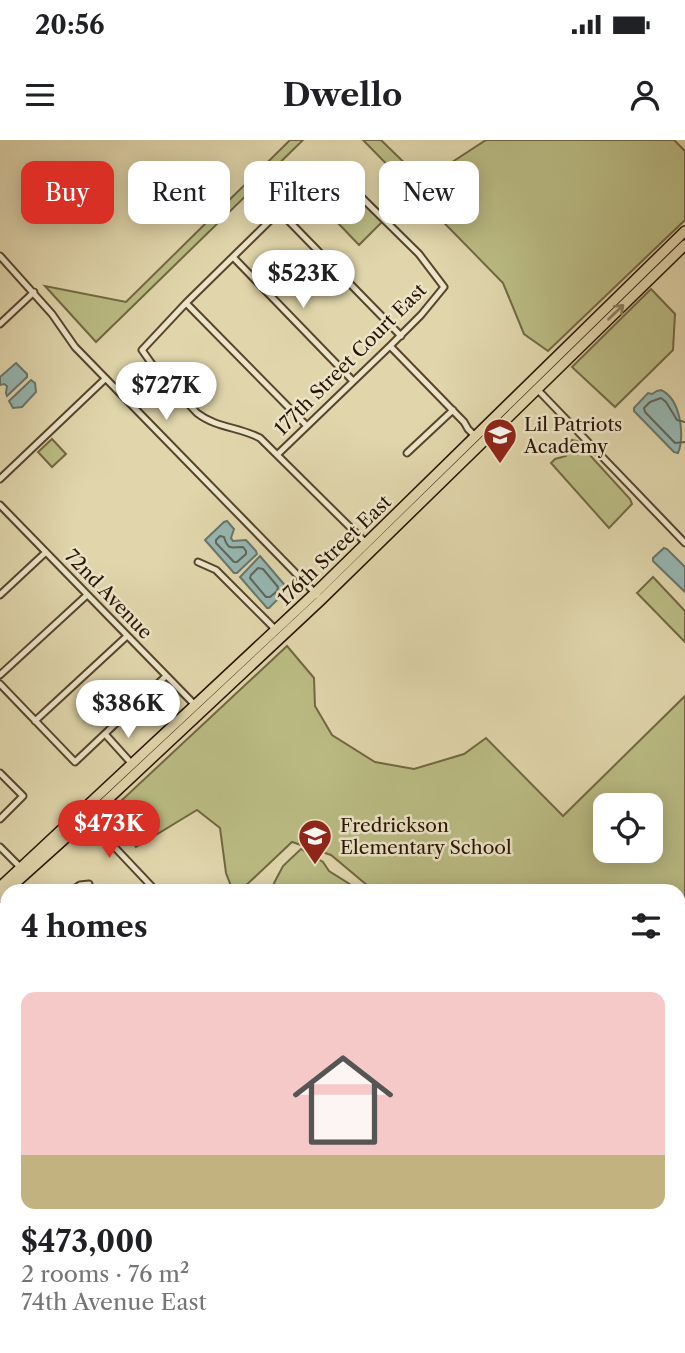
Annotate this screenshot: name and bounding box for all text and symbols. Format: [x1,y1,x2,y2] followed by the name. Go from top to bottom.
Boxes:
[35,9,105,41] text: 20:56
[283,75,402,114] text: Dwello
[21,76,59,114] icon: menu
[626,76,664,114] icon: person
[21,161,114,224] chip: Buy
[128,161,230,224] chip: Rent
[244,161,365,224] chip: Filters
[379,161,479,224] chip: New
[254,250,352,310] pin: $523K
[268,259,338,287] text: $523K
[270,279,431,440] street label: 177th Street Court East
[607,304,624,321] one-way arrow
[117,362,215,422] pin: $727K
[132,371,200,399] text: $727K
[523,413,622,458] place label: Lil Patriots Academy
[481,416,519,465] school or university icon: Lil Patriots Academy
[273,490,396,610] street label: 176th Street East
[60,545,157,644] street label: 72nd Avenue
[79,680,177,740] pin: $386K
[92,689,164,717] text: $386K
[593,793,663,863] map controls
[593,793,663,863] button: locate
[60,800,158,860] pin: $473K
[74,809,144,837] text: $473K
[340,814,512,859] place label: Fredrickson Elementary School
[296,817,334,866] school or university icon: Fredrickson Elementary School
[627,907,665,945] icon: filters
[21,908,148,945] text: 4 homes
[280,1037,406,1163] icon: home
[21,1223,153,1260] text: $473,000
[21,1260,189,1288] text: 2 rooms · 76 m²
[21,1288,207,1316] text: 74th Avenue East

